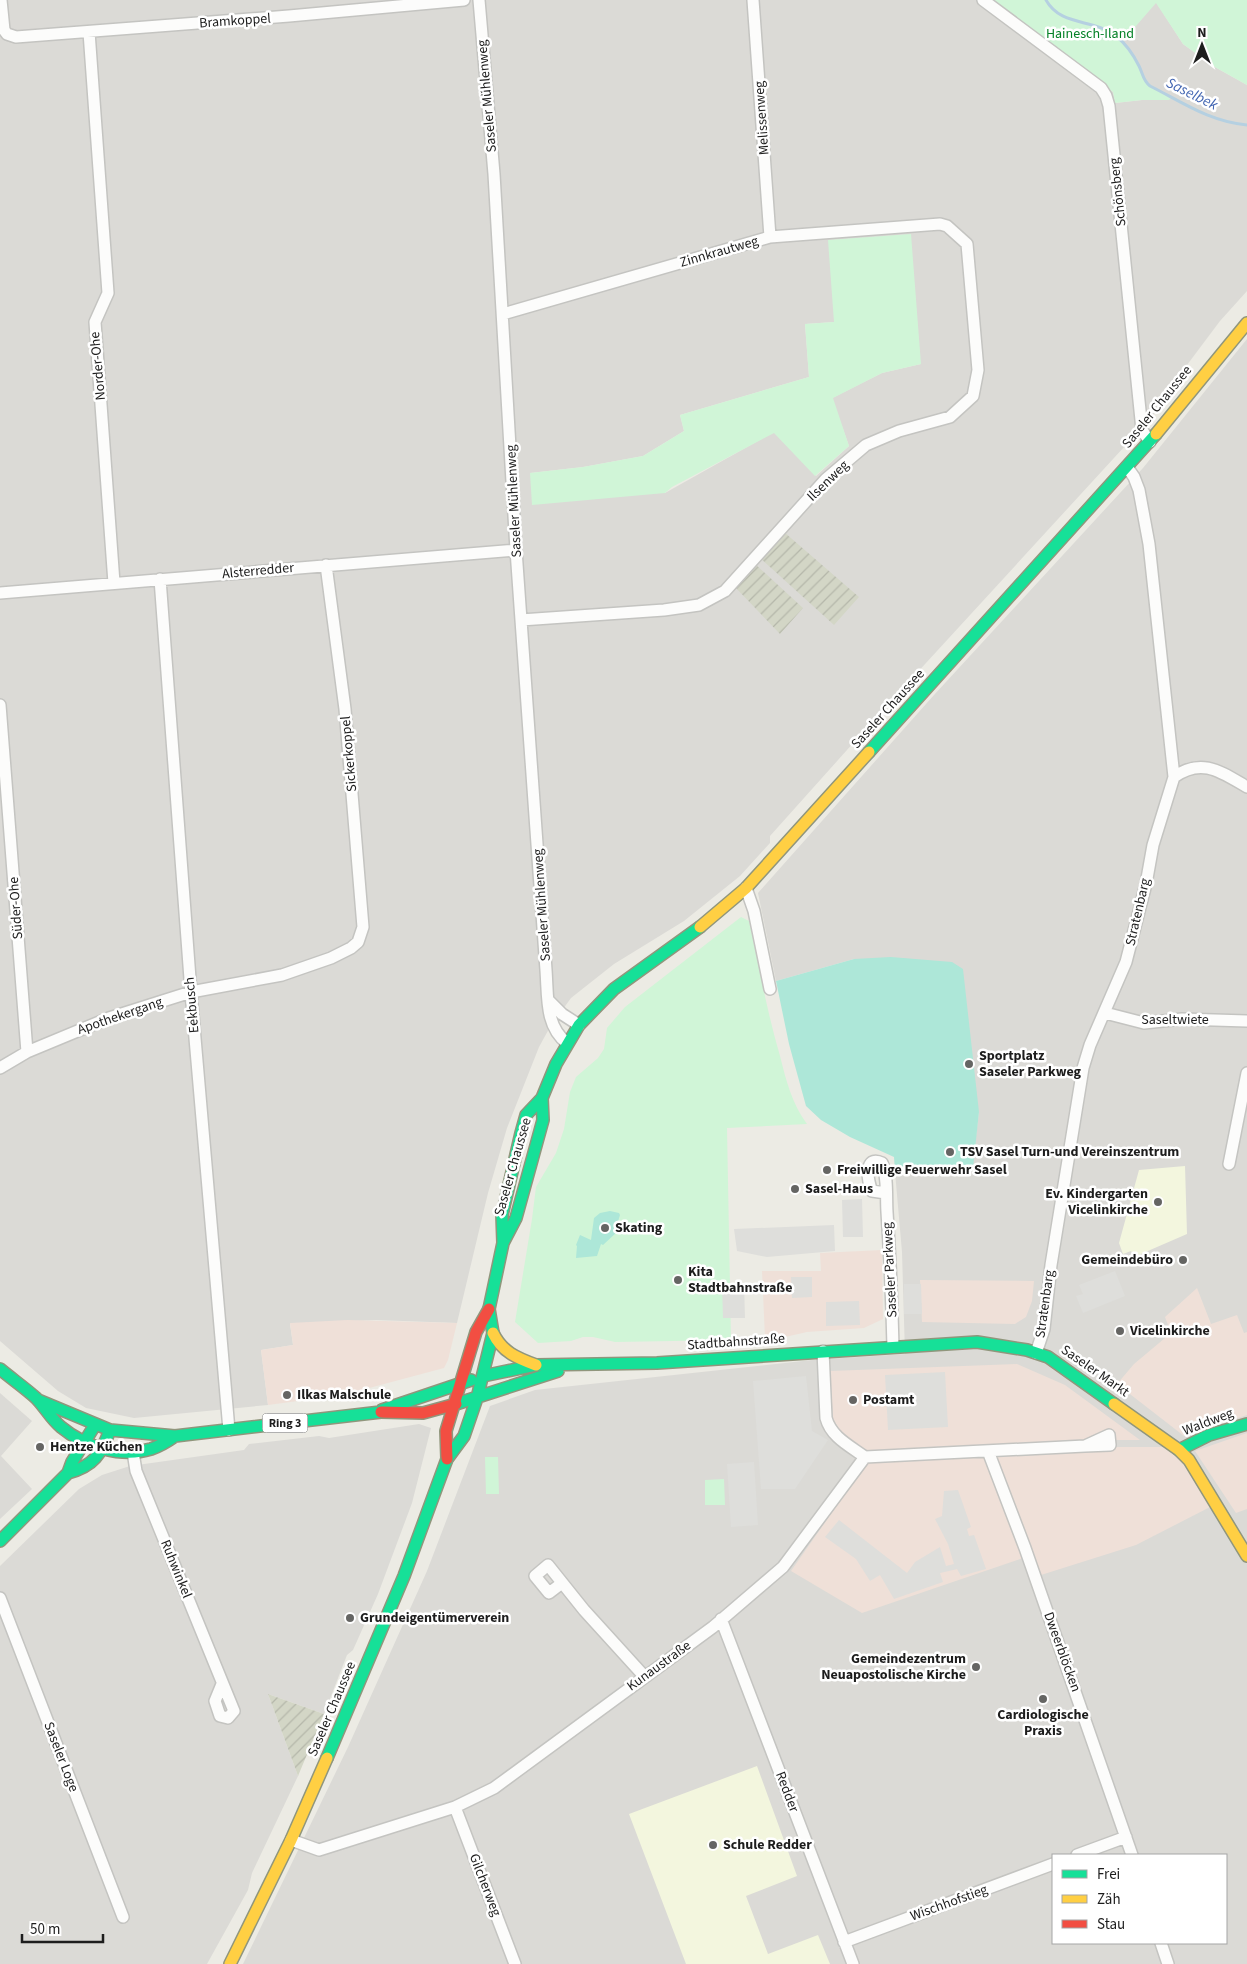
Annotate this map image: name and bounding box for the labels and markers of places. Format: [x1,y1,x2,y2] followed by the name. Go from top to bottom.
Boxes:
[979,1046,1082,1082] place label: Sportplatz Saseler Parkweg
[963,1058,975,1070] marker: Sportplatz Saseler Parkweg
[960,1142,1179,1162] place label: TSV Sasel Turn-und Vereinszentrum
[944,1146,956,1158] marker: TSV Sasel Turn-und Vereinszentrum
[837,1160,1007,1180] place label: Freiwillige Feuerwehr Sasel
[821,1164,833,1176] marker: Freiwillige Feuerwehr Sasel
[805,1179,873,1199] place label: Sasel-Haus
[789,1183,801,1195] marker: Sasel-Haus
[1045,1184,1148,1220] place label: Ev. Kindergarten Vicelinkirche
[1152,1196,1164,1208] marker: Ev. Kindergarten Vicelinkirche
[615,1218,663,1238] place label: Skating
[599,1222,611,1234] marker: Skating
[1081,1250,1173,1270] place label: Gemeindebüro
[1177,1254,1189,1266] marker: Gemeindebüro
[688,1262,792,1298] place label: Kita Stadtbahnstraße
[672,1274,684,1286] marker: Kita Stadtbahnstraße
[1129,1321,1210,1341] place label: Vicelinkirche
[1114,1325,1126,1337] marker: Vicelinkirche
[297,1385,391,1405] place label: Ilkas Malschule
[281,1389,293,1401] marker: Ilkas Malschule
[863,1390,915,1410] place label: Postamt
[847,1394,859,1406] marker: Postamt
[50,1437,143,1457] place label: Hentze Küchen
[34,1441,46,1453] marker: Hentze Küchen
[360,1608,509,1628] place label: Grundeigentümerverein
[344,1612,356,1624] marker: Grundeigentümerverein
[821,1649,966,1685] place label: Gemeindezentrum Neuapostolische Kirche
[970,1661,982,1673] marker: Gemeindezentrum Neuapostolische Kirche
[1037,1693,1049,1705] marker: Cardiologische Praxis
[997,1705,1089,1741] place label: Cardiologische Praxis
[723,1835,812,1855] place label: Schule Redder
[707,1839,719,1851] marker: Schule Redder

